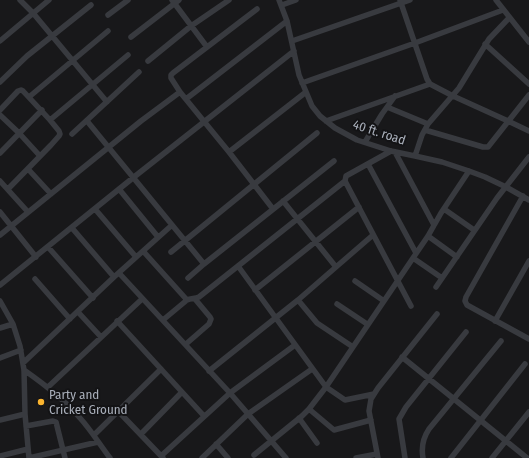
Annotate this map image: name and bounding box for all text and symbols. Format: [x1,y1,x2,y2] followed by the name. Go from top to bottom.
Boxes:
[351,117,407,149] street label: 40 ft. road
[49,387,128,418] place label: Party and Cricket Ground
[36,397,46,407] marker: Party and Cricket Ground

